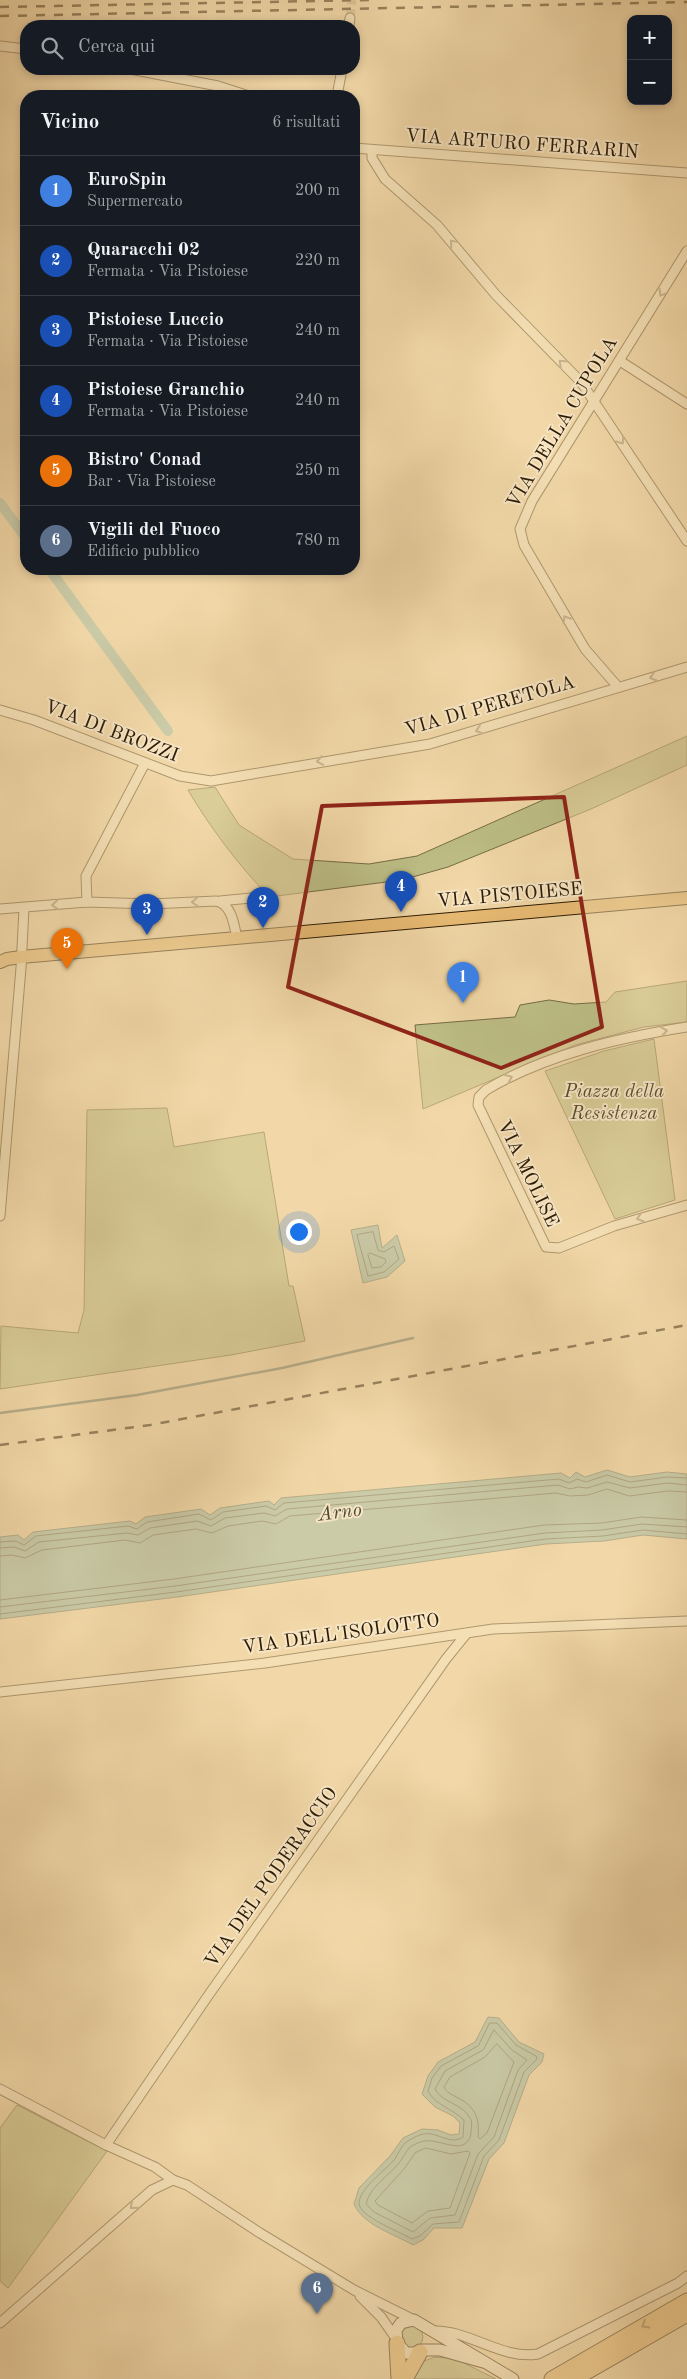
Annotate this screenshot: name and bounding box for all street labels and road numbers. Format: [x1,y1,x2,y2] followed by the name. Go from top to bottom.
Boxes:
[405,127,640,163] street label: VIA ARTURO FERRARIN
[504,334,622,512] street label: VIA DELLA CUPOLA
[403,673,578,740] street label: VIA DI PERETOLA
[41,698,181,766] street label: VIA DI BROZZI
[436,880,584,912] street label: VIA PISTOIESE
[493,1118,561,1230] street label: VIA MOLISE
[241,1612,441,1658] street label: VIA DELL'ISOLOTTO
[202,1784,342,1972] street label: VIA DEL PODERACCIO

